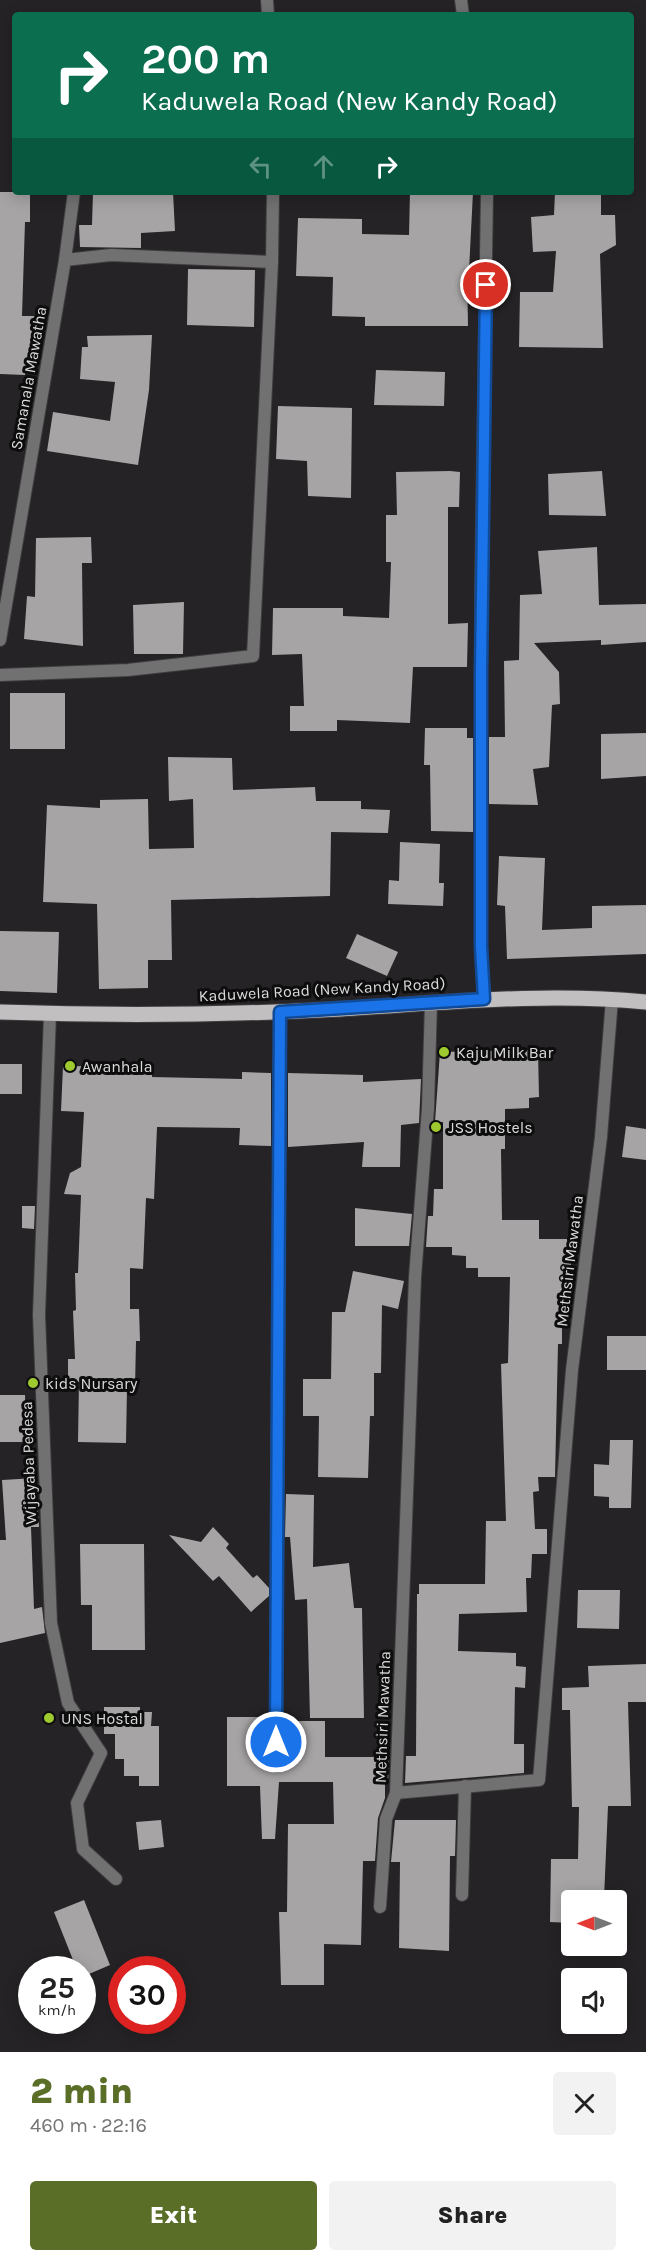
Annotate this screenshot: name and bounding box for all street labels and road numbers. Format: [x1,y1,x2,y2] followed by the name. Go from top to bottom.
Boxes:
[7,305,50,451] street label: Samanala Mawatha
[198,974,446,1005] street label: Kaduwela Road (New Kandy Road)
[552,1194,587,1328] street label: Methsiri Mawatha
[17,1401,40,1525] street label: Wijayaba Pedesa
[371,1651,394,1783] street label: Methsiri Mawatha

